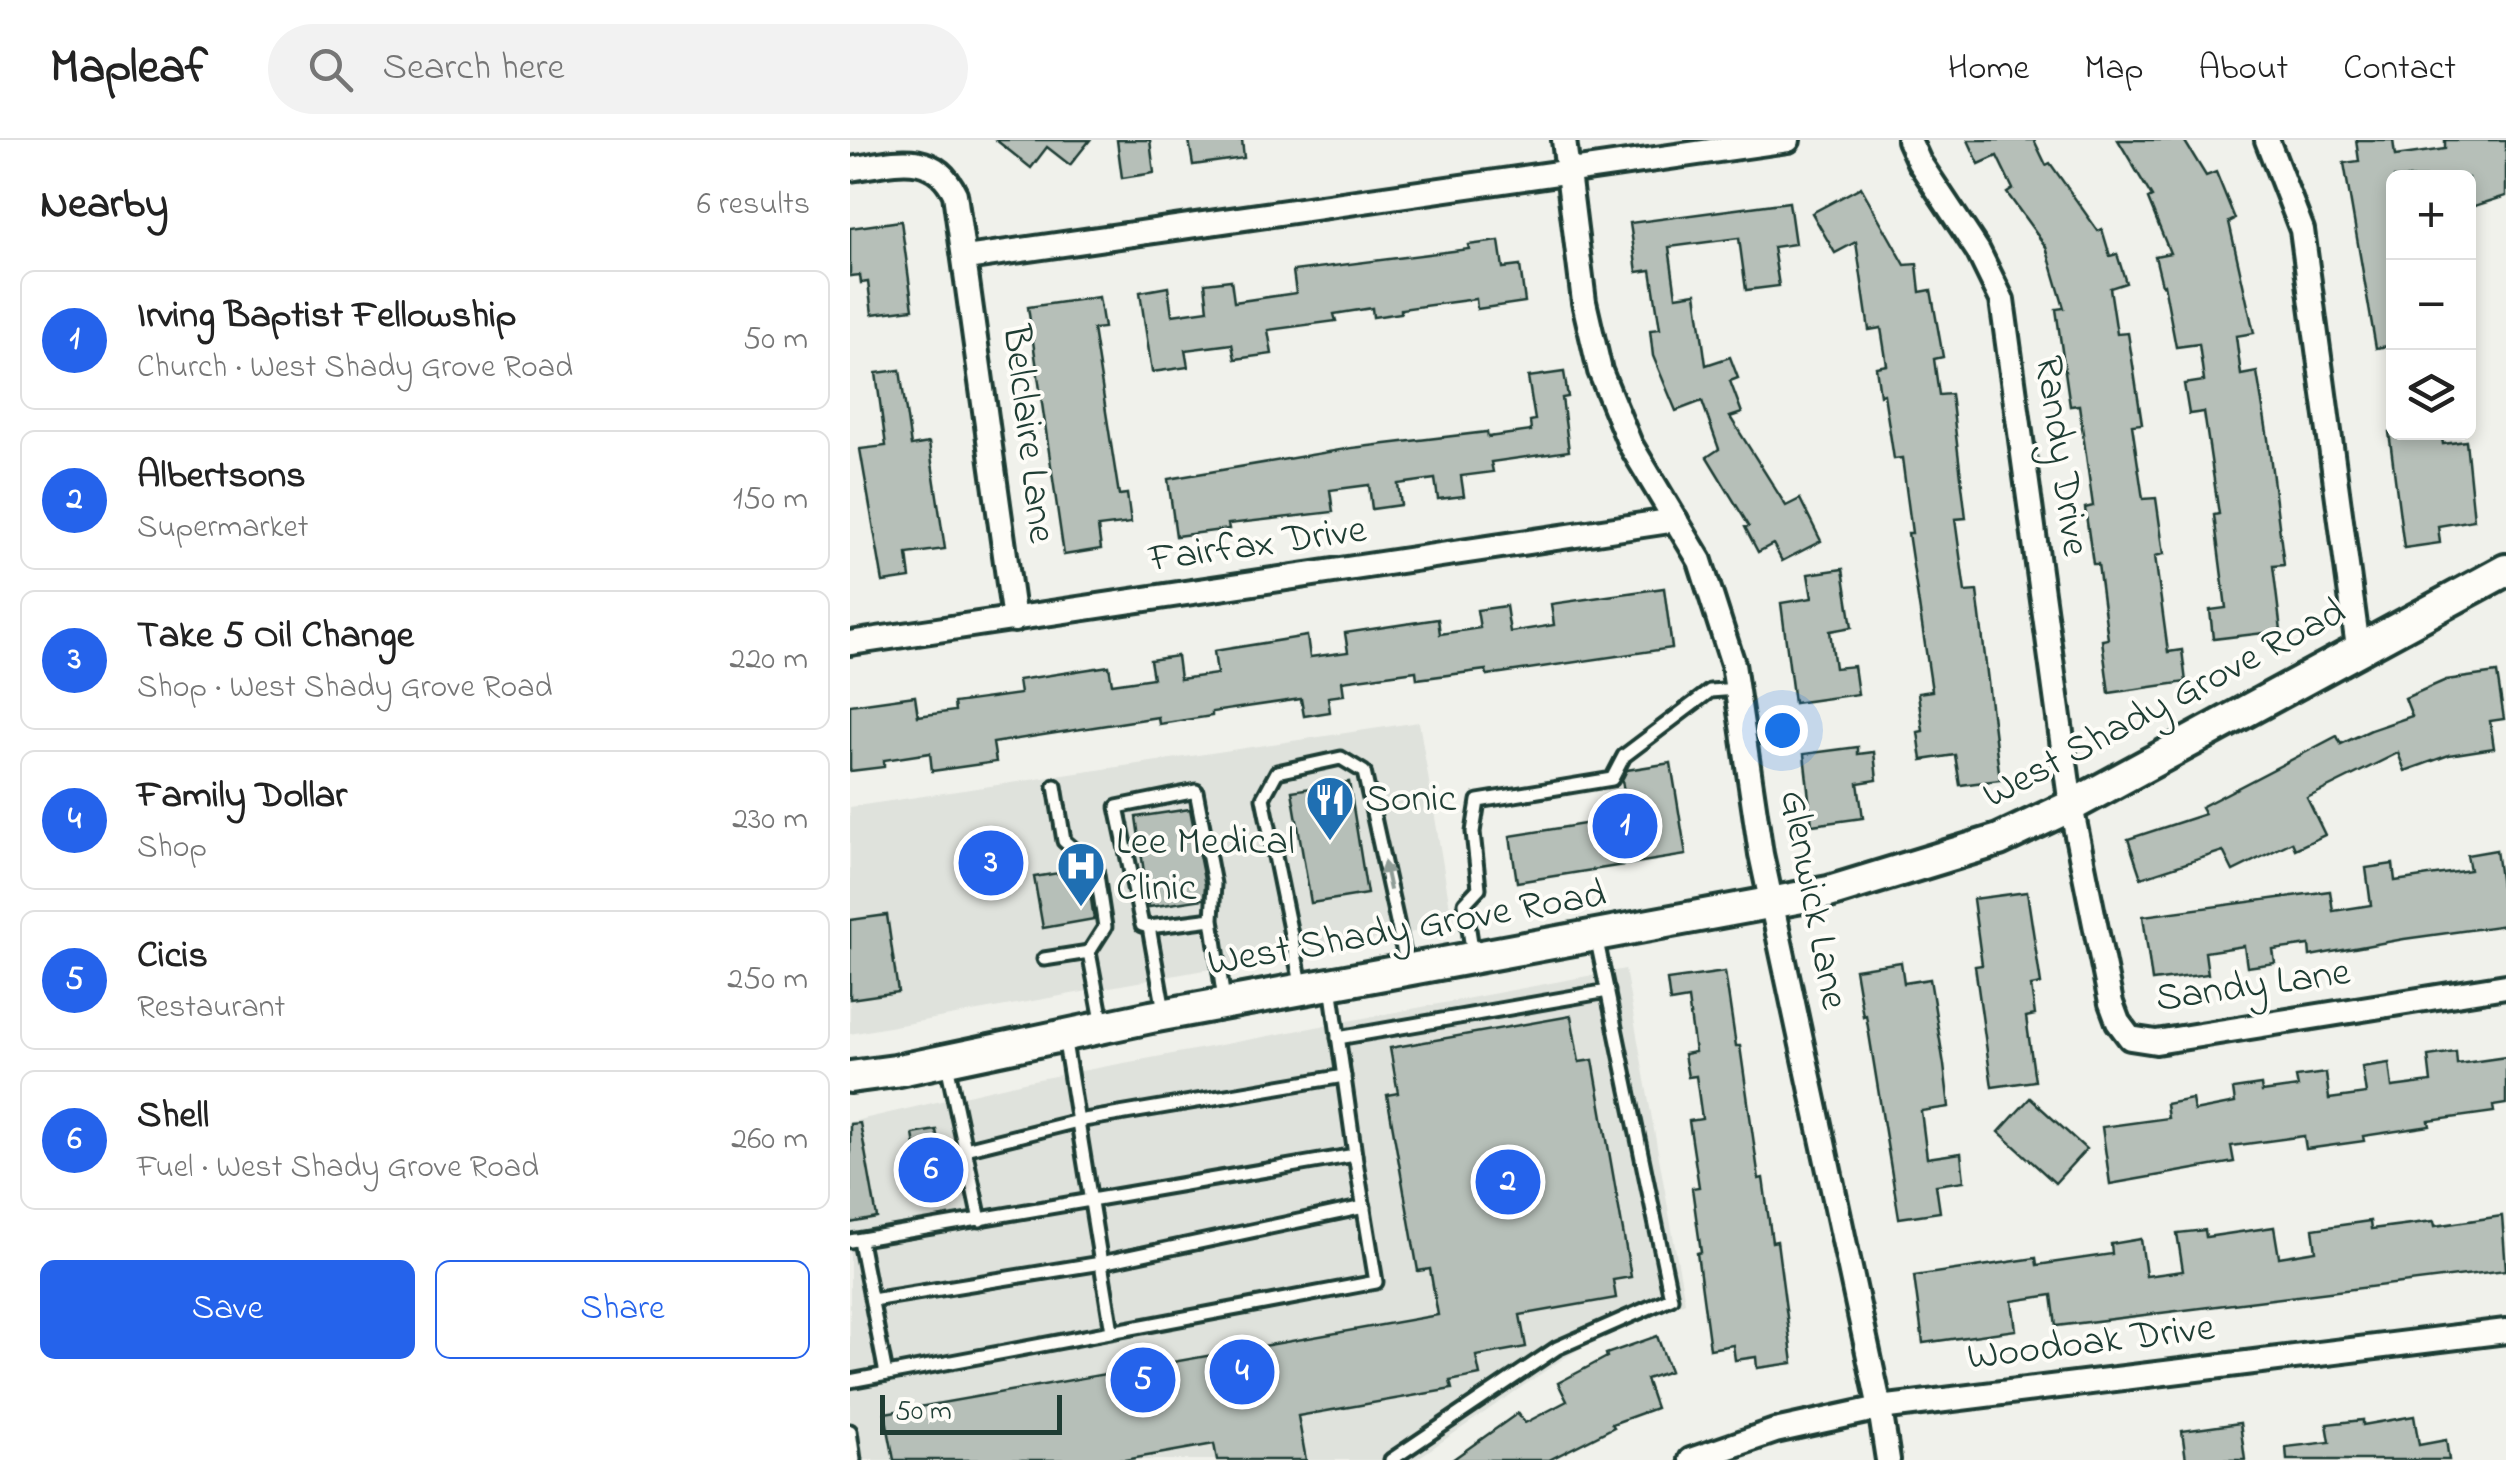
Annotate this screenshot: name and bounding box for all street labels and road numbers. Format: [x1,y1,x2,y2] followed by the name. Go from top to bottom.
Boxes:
[984,321,1070,546] street label: Belclaire Lane
[2017,352,2103,560] street label: Randy Drive
[1145,502,1370,591] street label: Fairfax Drive
[1973,584,2357,826] street label: West Shady Grove Road
[1762,785,1862,1015] street label: Glenwick Lane
[1203,866,1611,994] street label: West Shady Grove Road
[2152,944,2354,1030] street label: Sandy Lane
[1964,1300,2218,1388] street label: Woodoak Drive

